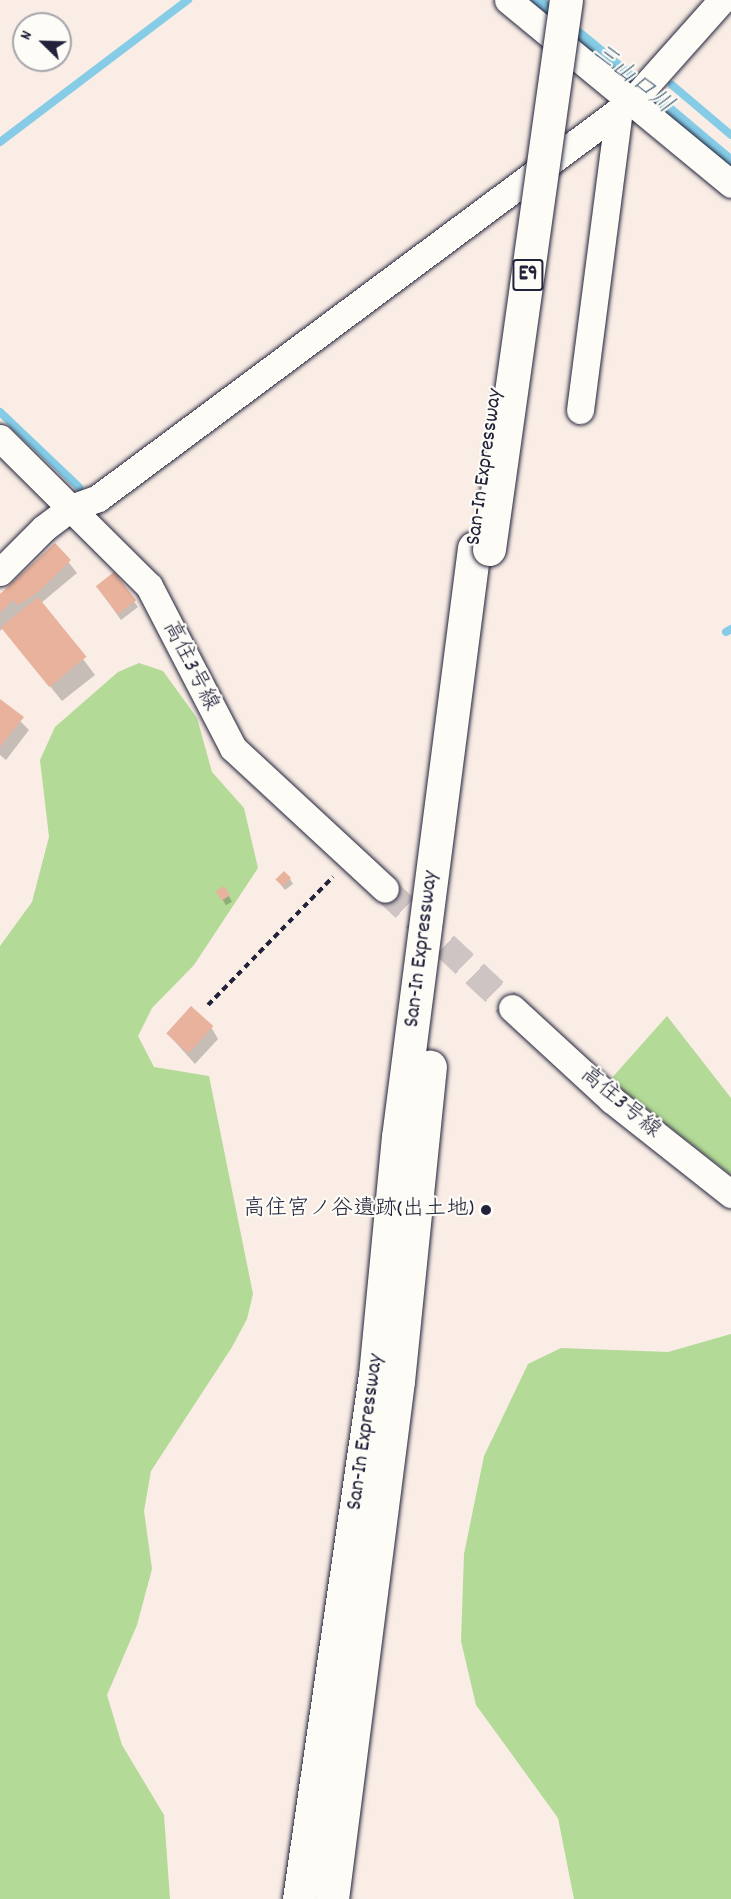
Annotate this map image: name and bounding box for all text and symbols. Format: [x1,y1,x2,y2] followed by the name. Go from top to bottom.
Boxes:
[12,12,72,72] north arrow
[15,27,39,44] text: N
[586,39,678,121] water label: 三山口川
[512,257,544,293] road number: E9
[461,387,509,547] street label: San-In Expressway
[156,616,224,716] street label: 高住3号線
[399,869,445,1029] street label: San-In Expressway
[574,1061,666,1145] street label: 高住3号線
[243,1197,474,1223] place label: 高住宮ノ谷遺跡(出土地)
[479,1203,493,1217] marker: 高住宮ノ谷遺跡(出土地)
[342,1352,390,1512] street label: San-In Expressway

